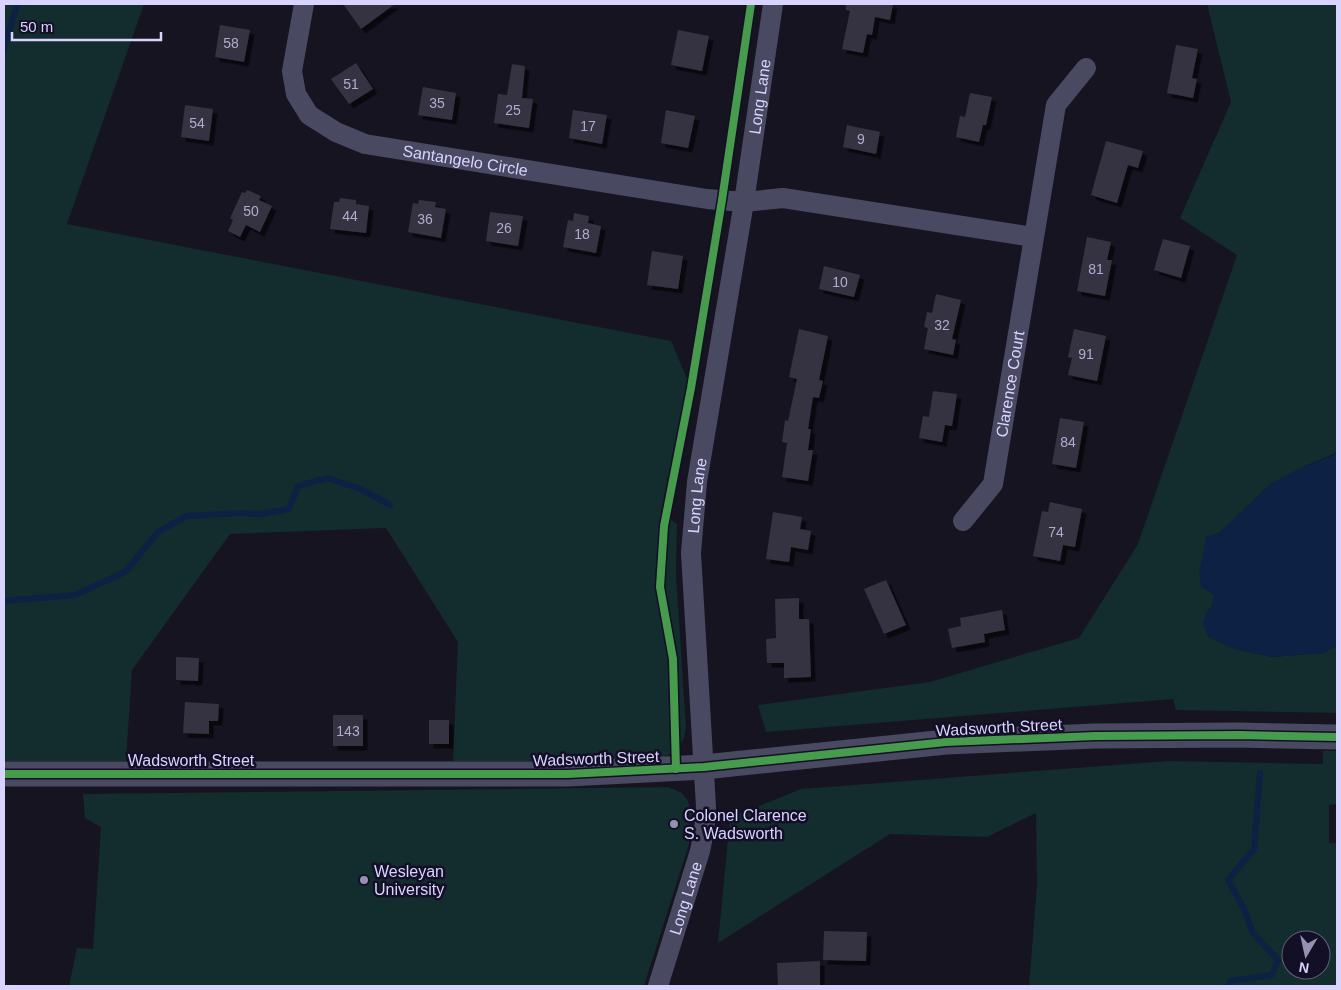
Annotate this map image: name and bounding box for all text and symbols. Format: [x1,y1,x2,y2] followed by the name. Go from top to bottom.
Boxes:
[12,10,161,42] scale bar
[20,18,53,35] text: 50 m
[223,35,239,51] house number: 58
[746,58,774,135] street label: Long Lane
[343,76,359,92] house number: 51
[429,95,445,111] house number: 35
[505,102,521,118] house number: 25
[189,115,205,131] house number: 54
[580,118,596,134] house number: 17
[857,131,865,147] house number: 9
[401,142,529,179] street label: Santangelo Circle
[243,203,259,219] house number: 50
[342,208,358,224] house number: 44
[417,211,433,227] house number: 36
[496,220,512,236] house number: 26
[574,226,590,242] house number: 18
[1088,261,1104,277] house number: 81
[832,274,848,290] house number: 10
[934,317,950,333] house number: 32
[993,329,1027,439] street label: Clarence Court
[1078,346,1094,362] house number: 91
[1060,434,1076,450] house number: 84
[685,457,710,534] street label: Long Lane
[1048,524,1064,540] house number: 74
[935,716,1063,739] street label: Wadsworth Street
[336,723,360,739] house number: 143
[532,748,660,769] street label: Wadsworth Street
[128,752,255,769] street label: Wadsworth Street
[684,807,807,842] place label: Colonel Clarence S. Wadsworth
[668,818,680,830] marker: Colonel Clarence S. Wadsworth
[666,860,705,937] street label: Long Lane
[374,863,444,898] place label: Wesleyan University
[358,874,370,886] marker: Wesleyan University
[1281,930,1331,980] north arrow
[1298,959,1310,977] text: N

